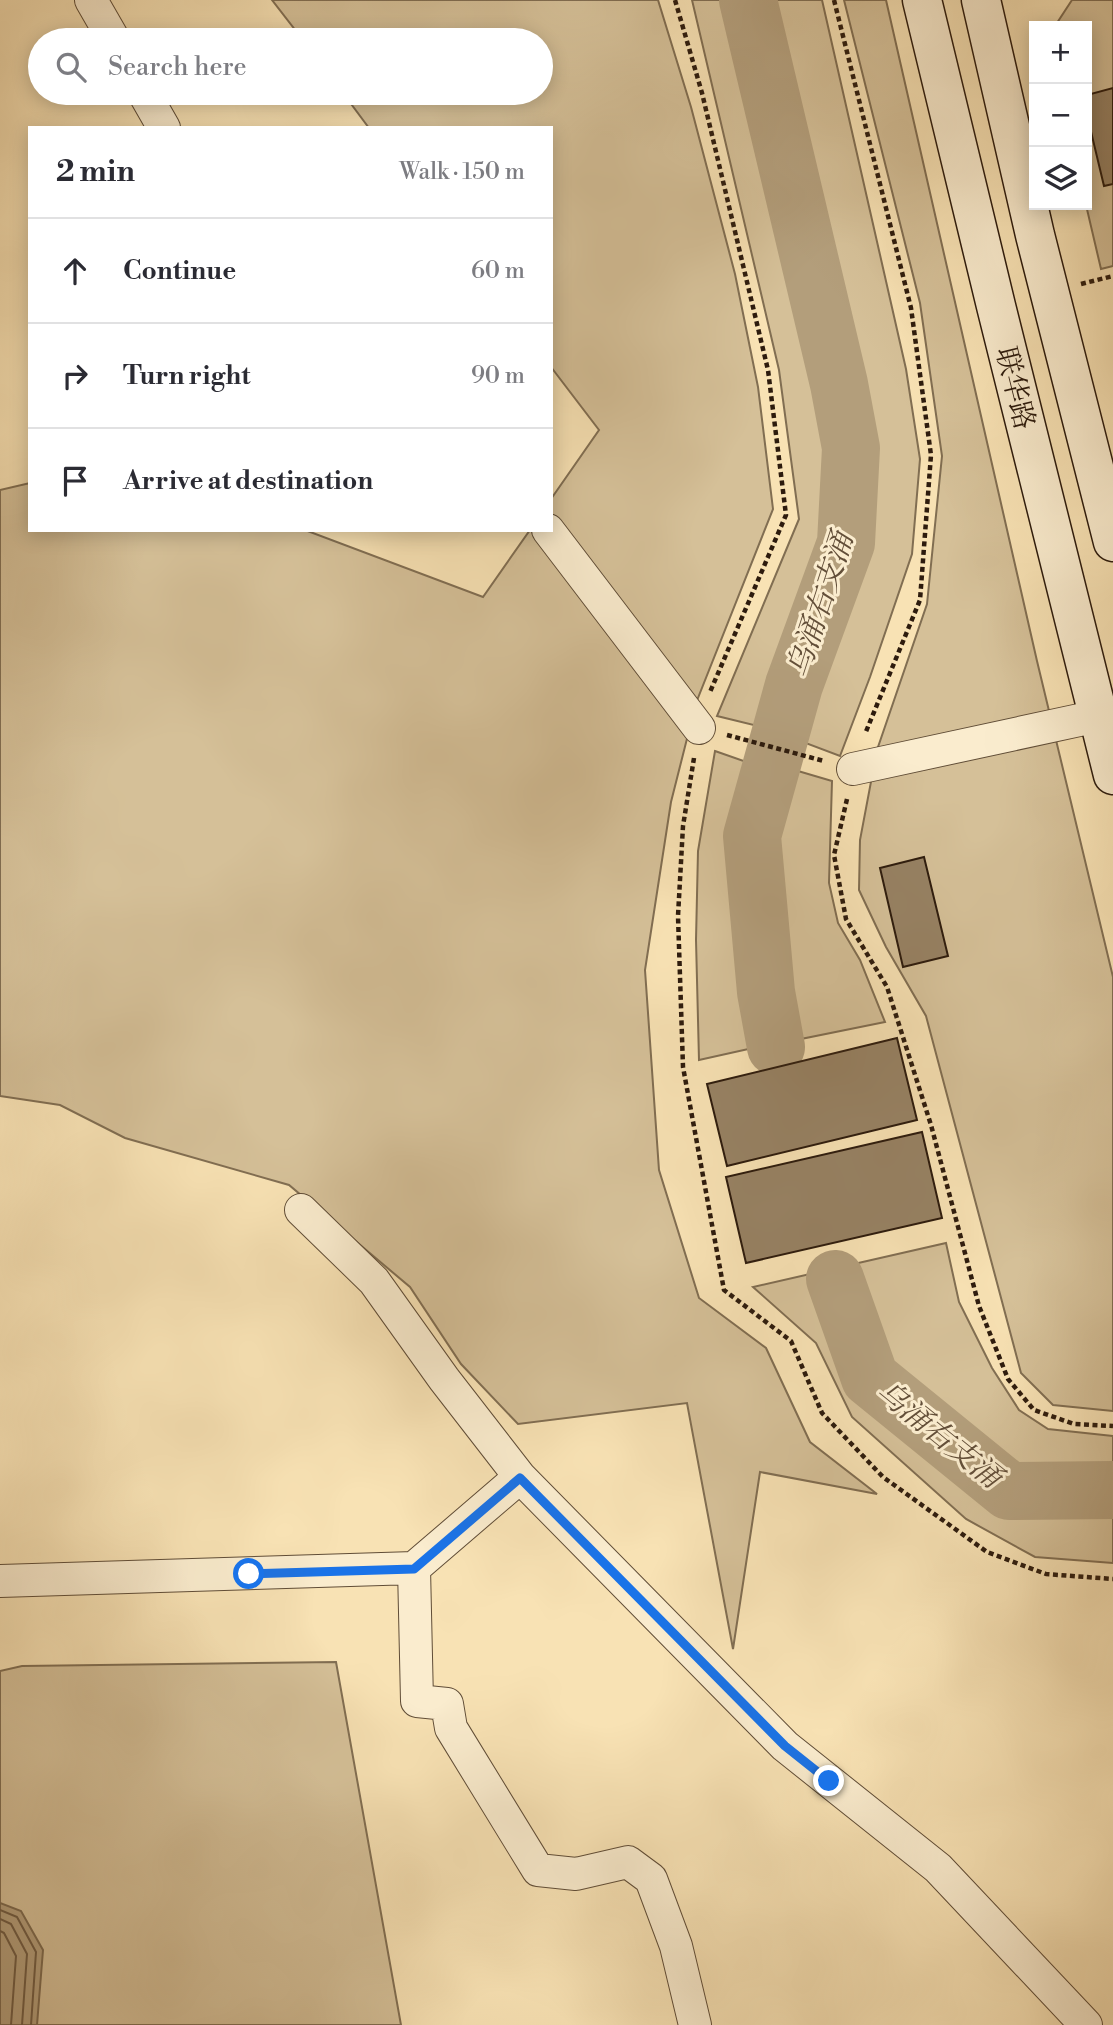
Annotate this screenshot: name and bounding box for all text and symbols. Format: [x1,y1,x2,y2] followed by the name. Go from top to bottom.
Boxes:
[1029,21,1092,210] map controls
[1029,21,1092,84] button: +
[28,28,553,105] search box
[52,48,90,86] icon: search
[108,51,247,83] text: Search here
[1029,84,1092,147] button: −
[1029,147,1092,210] button: layers
[56,153,135,191] text: 2 min
[399,158,525,186] text: Walk · 150 m
[56,252,94,290] icon: ahead
[123,255,236,287] text: Continue
[471,257,525,285] text: 60 m
[987,343,1042,433] street label: 联华路
[56,357,94,395] icon: right
[123,360,251,392] text: Turn right
[471,362,525,390] text: 90 m
[56,462,94,500] icon: arrive
[123,465,373,497] text: Arrive at destination
[780,525,863,683] water label: 乌涌右支涌
[868,1373,1011,1499] water label: 乌涌右支涌
[233,1558,264,1589] route start
[813,1765,844,1796] route end

